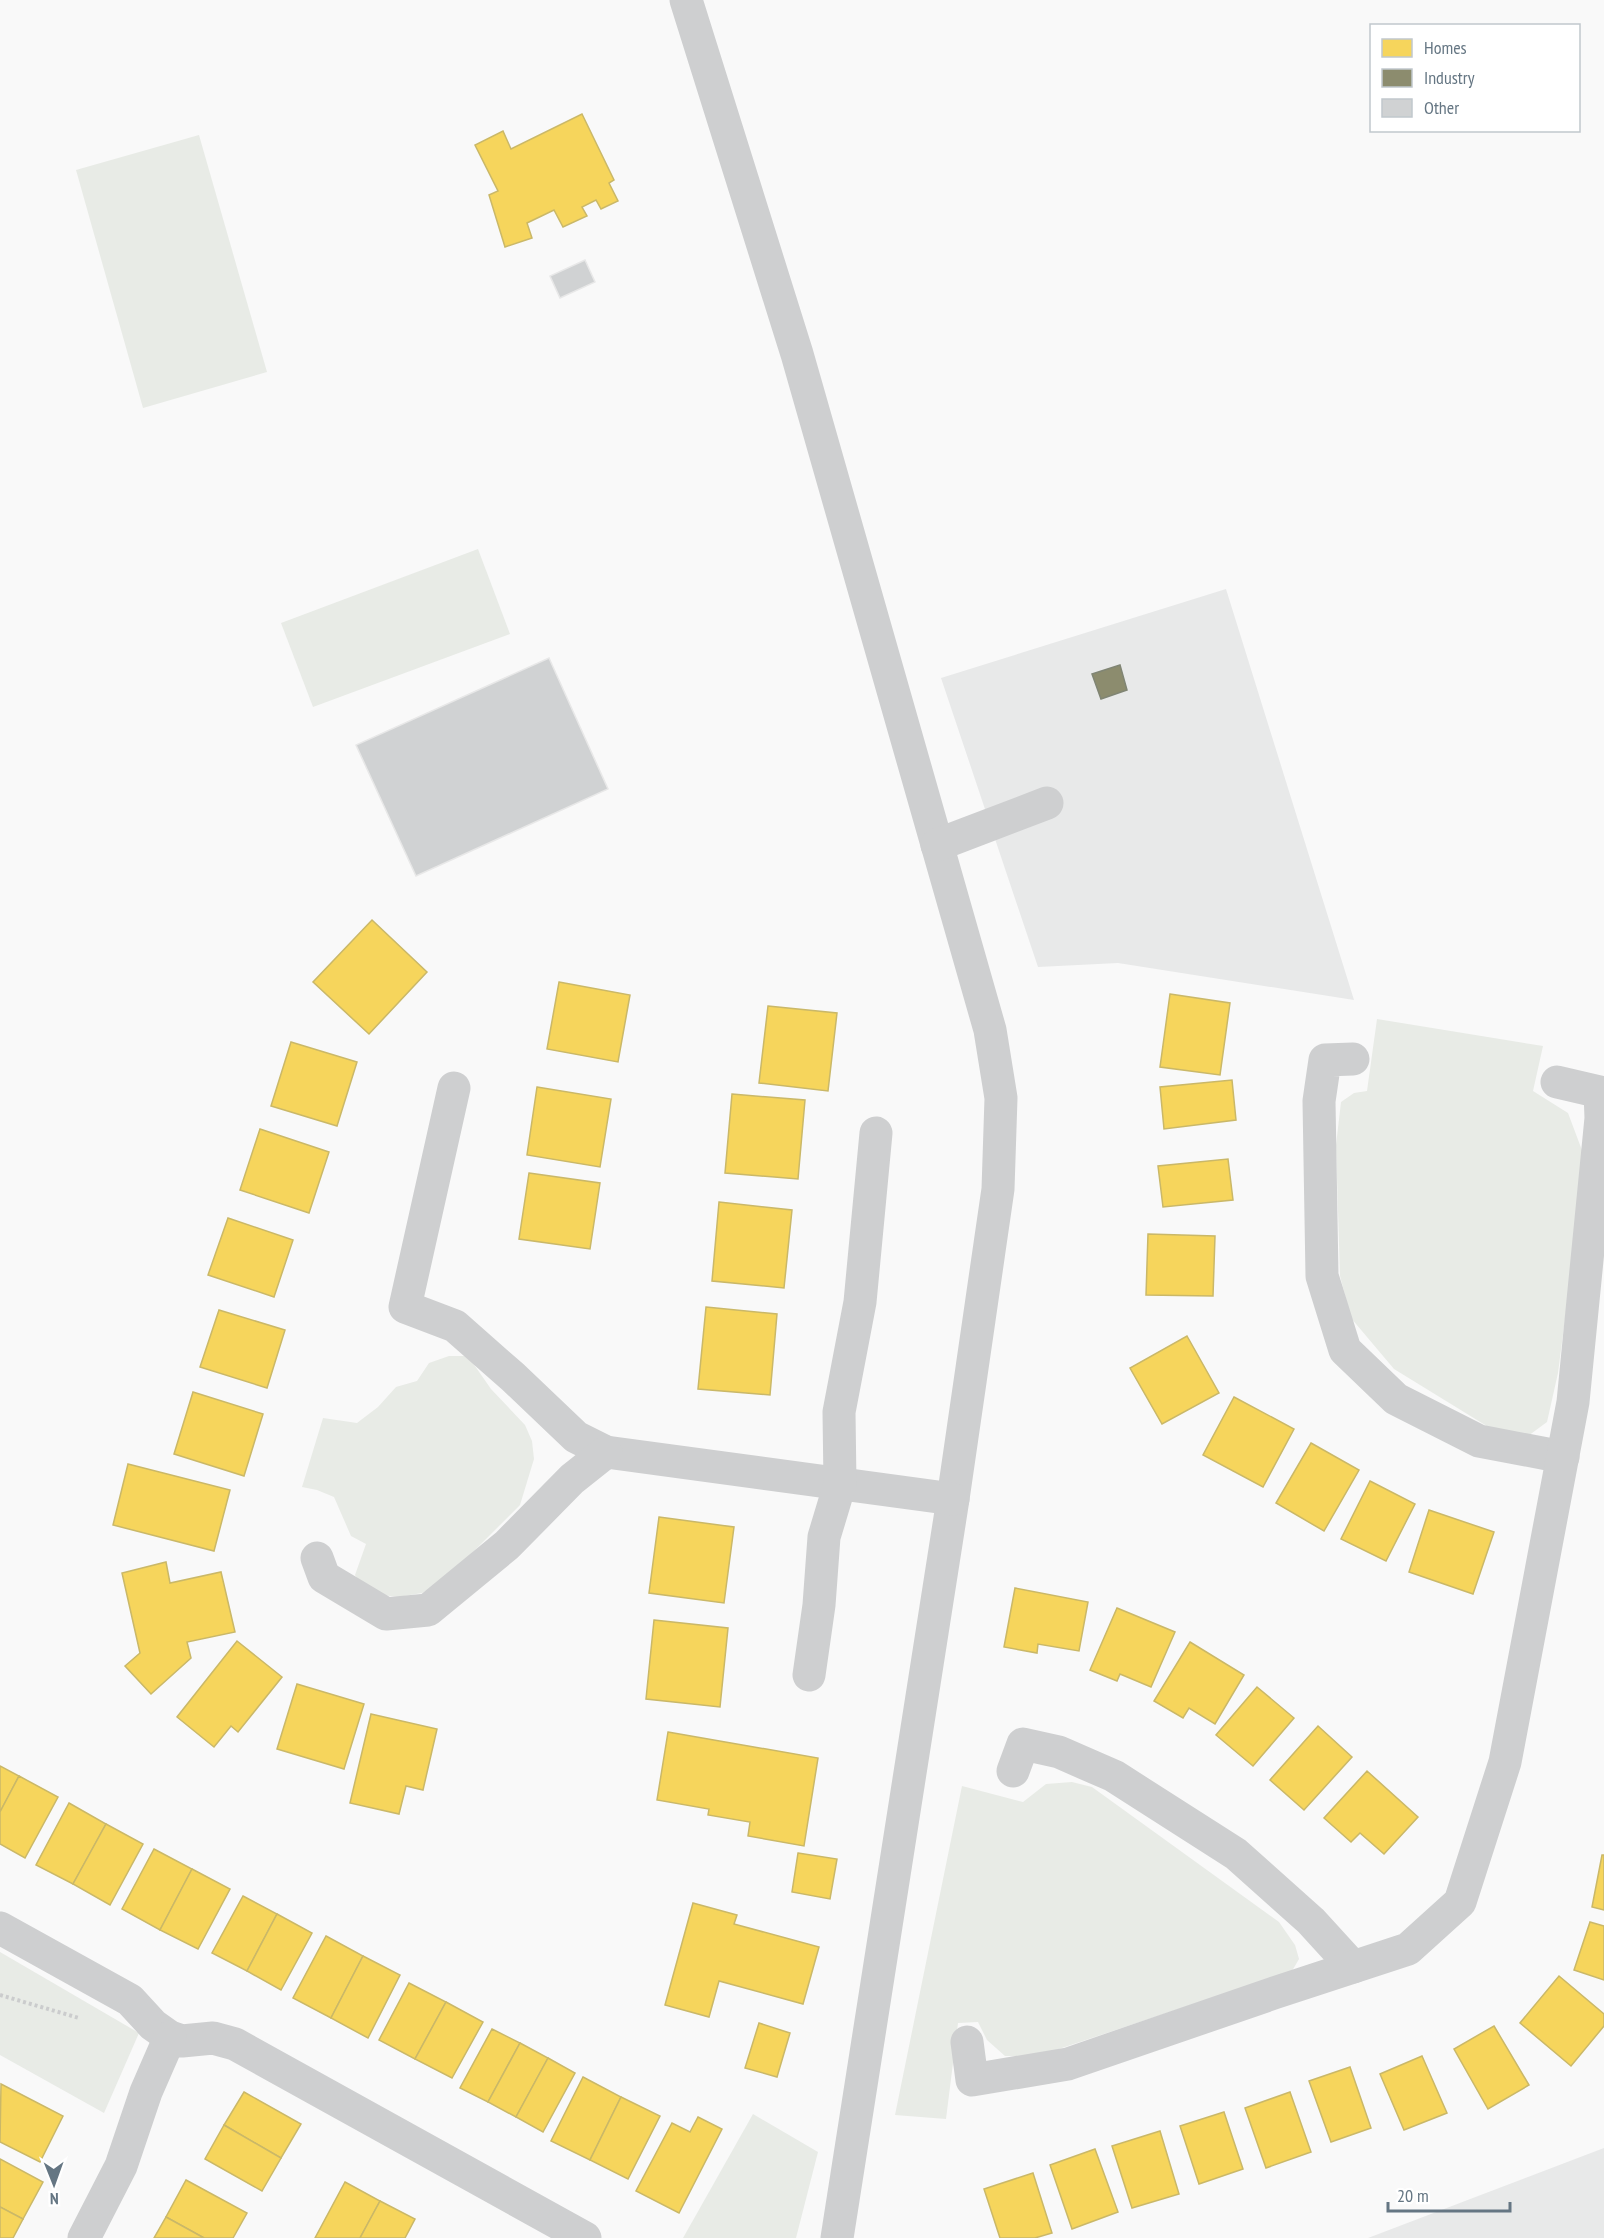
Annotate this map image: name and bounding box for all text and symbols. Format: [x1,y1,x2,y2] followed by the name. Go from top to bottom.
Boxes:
[1370,24,1580,132] legend
[1424,36,1467,59] text: Homes
[1424,66,1475,89] text: Industry
[1424,96,1459,119] text: Other
[24,2154,84,2214] north arrow
[1388,2175,1510,2213] scale bar
[1397,2184,1429,2207] text: 20 m
[50,2189,59,2209] text: N

